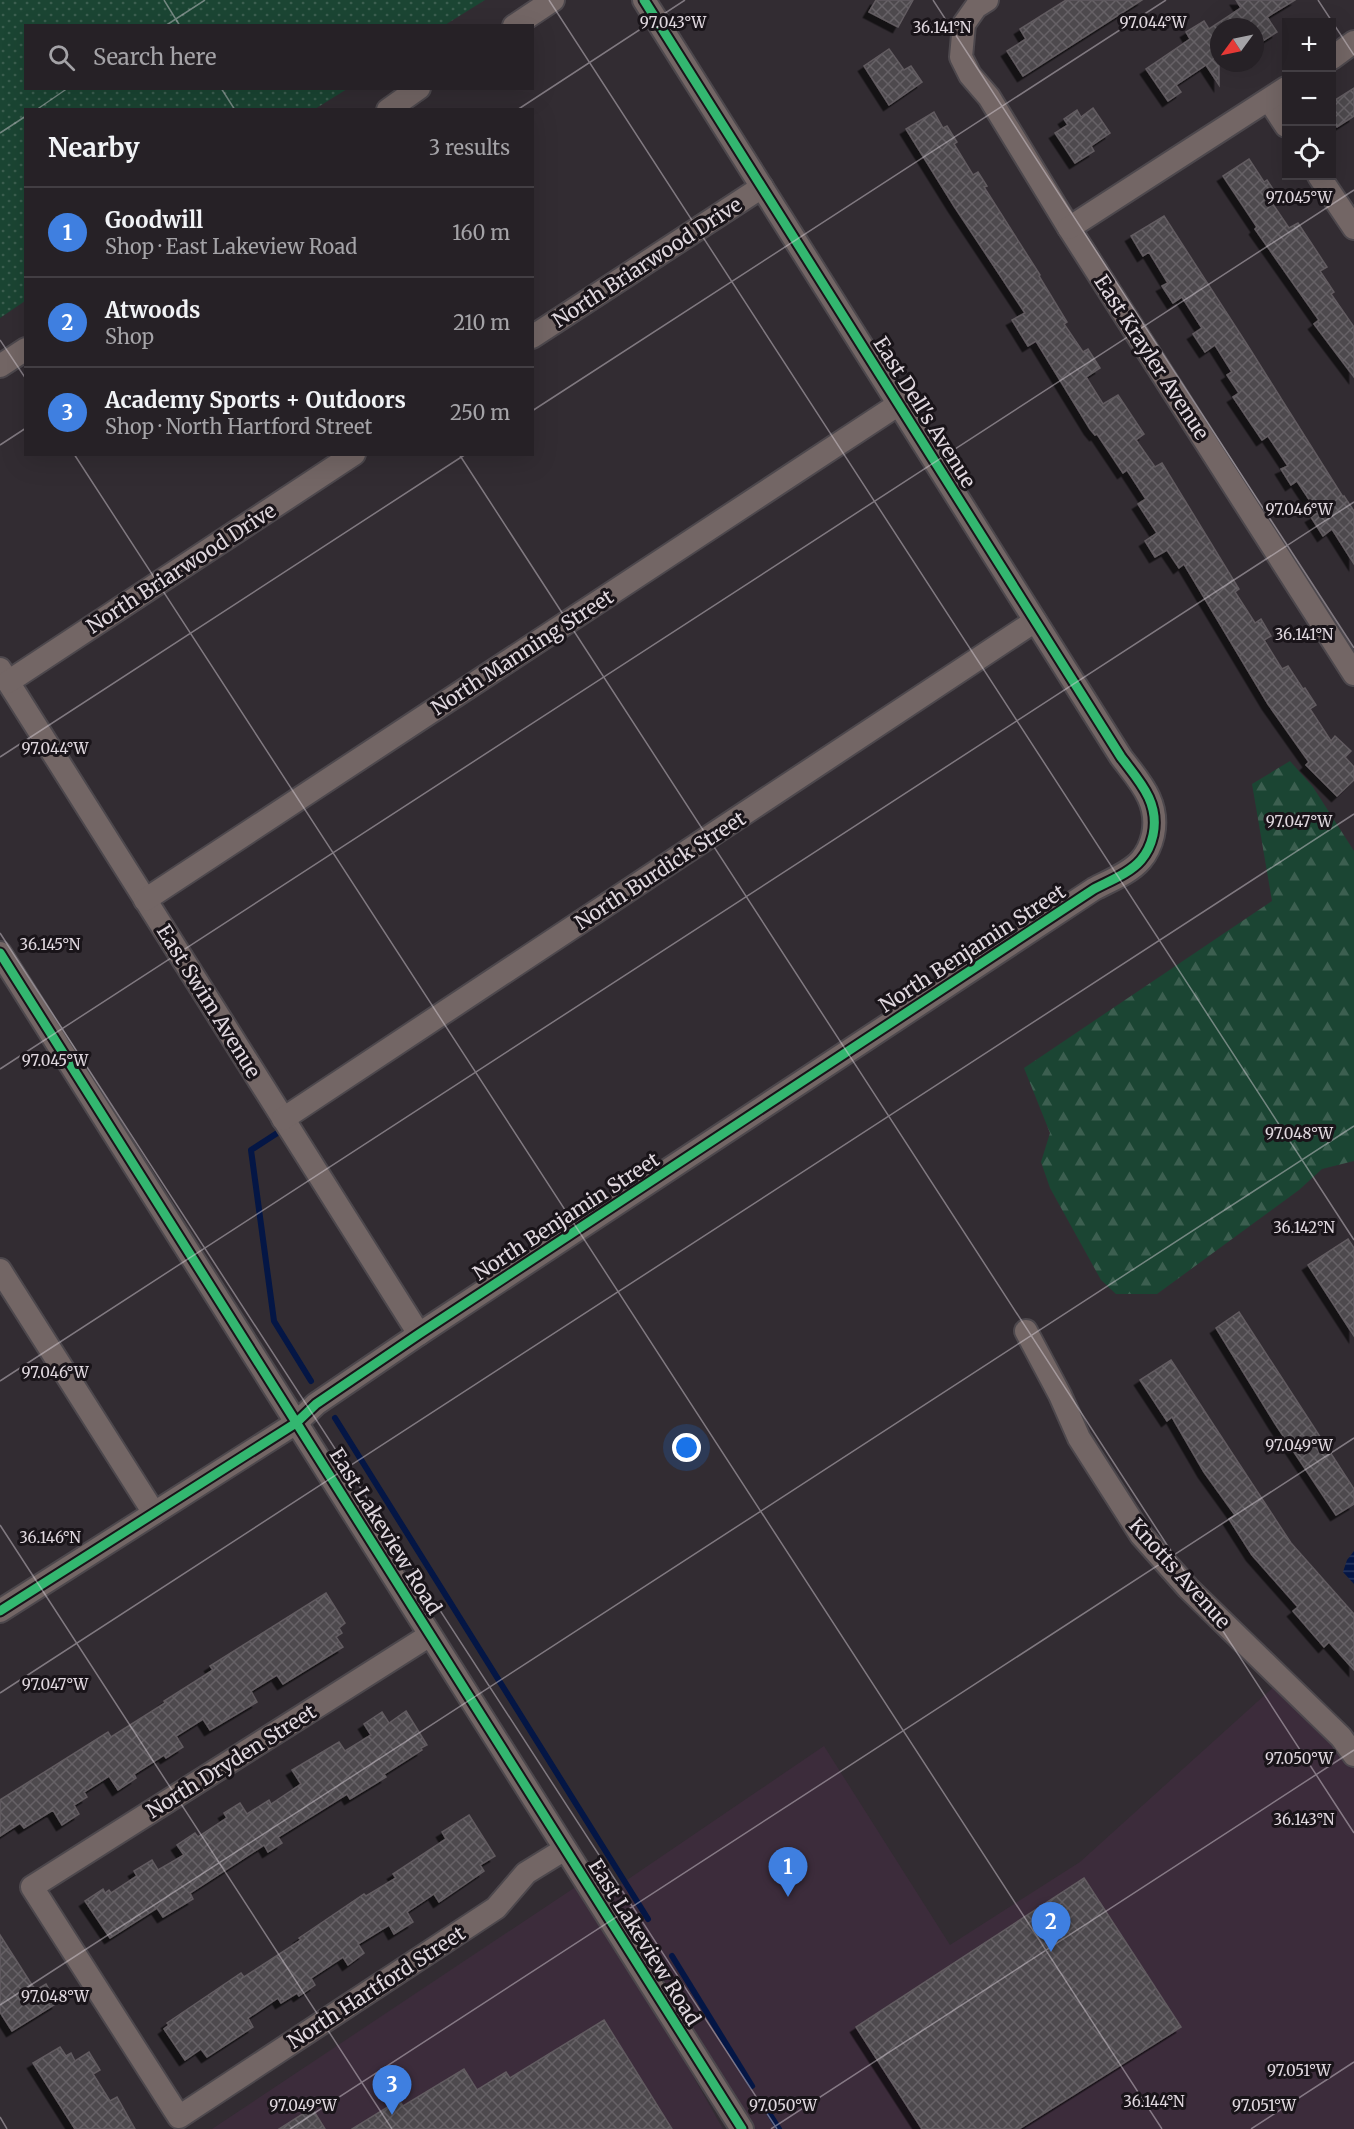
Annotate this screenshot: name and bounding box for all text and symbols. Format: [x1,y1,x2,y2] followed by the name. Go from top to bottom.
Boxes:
[640,13,707,32] text: 97.043°W
[1120,13,1187,32] text: 97.044°W
[913,18,972,37] text: 36.141°N
[1210,18,1264,72] north arrow
[1282,18,1336,180] map controls
[1282,18,1336,72] button: +
[24,24,534,90] search box
[45,41,78,74] icon: search
[93,43,216,71] text: Search here
[1282,72,1336,126] button: −
[1282,126,1336,180] button: locate
[48,131,140,164] text: Nearby
[429,135,510,160] text: 3 results
[1266,188,1333,207] text: 97.045°W
[548,191,746,333] street label: North Briarwood Drive
[105,206,203,234] text: Goodwill
[63,220,72,245] text: 1
[452,220,510,245] text: 160 m
[105,234,357,259] text: Shop · East Lakeview Road
[1089,270,1215,444] street label: East Krayler Avenue
[105,296,200,324] text: Atwoods
[62,310,73,335] text: 2
[453,310,510,335] text: 210 m
[105,324,154,349] text: Shop
[868,332,982,492] street label: East Dell's Avenue
[105,386,406,414] text: Academy Sports + Outdoors
[62,400,73,425] text: 3
[450,400,510,425] text: 250 m
[105,414,372,439] text: Shop · North Hartford Street
[82,497,280,639] street label: North Briarwood Drive
[1265,500,1334,519] text: 97.046°W
[426,584,618,720] street label: North Manning Street
[1275,625,1334,644] text: 36.141°N
[22,739,89,758] text: 97.044°W
[570,805,750,935] street label: North Burdick Street
[1266,812,1333,831] text: 97.047°W
[874,878,1070,1018] street label: North Benjamin Street
[152,920,266,1082] street label: East Swim Avenue
[20,935,81,954] text: 36.145°N
[22,1051,89,1070] text: 97.045°W
[1265,1124,1334,1143] text: 97.048°W
[468,1146,664,1286] street label: North Benjamin Street
[1273,1218,1335,1237] text: 36.142°N
[21,1363,90,1382] text: 97.046°W
[672,1433,701,1462] your location
[1265,1436,1334,1455] text: 97.049°W
[325,1443,447,1619] street label: East Lakeview Road
[1124,1513,1236,1633] street label: Knotts Avenue
[19,1528,81,1547] text: 36.146°N
[22,1675,89,1694] text: 97.047°W
[142,1699,321,1823] street label: North Dryden Street
[1265,1749,1334,1768] text: 97.050°W
[1274,1810,1335,1829] text: 36.143°N
[768,1848,808,1897] pin: 1
[584,1854,706,2030] street label: East Lakeview Road
[1032,1902,1070,1952] pin: 2
[283,1920,470,2054] street label: North Hartford Street
[21,1987,90,2006] text: 97.048°W
[1267,2061,1332,2080] text: 97.051°W
[372,2066,412,2115] pin: 3
[1123,2092,1185,2111] text: 36.144°N
[269,2096,338,2115] text: 97.049°W
[749,2096,818,2115] text: 97.050°W
[1232,2096,1297,2115] text: 97.051°W

